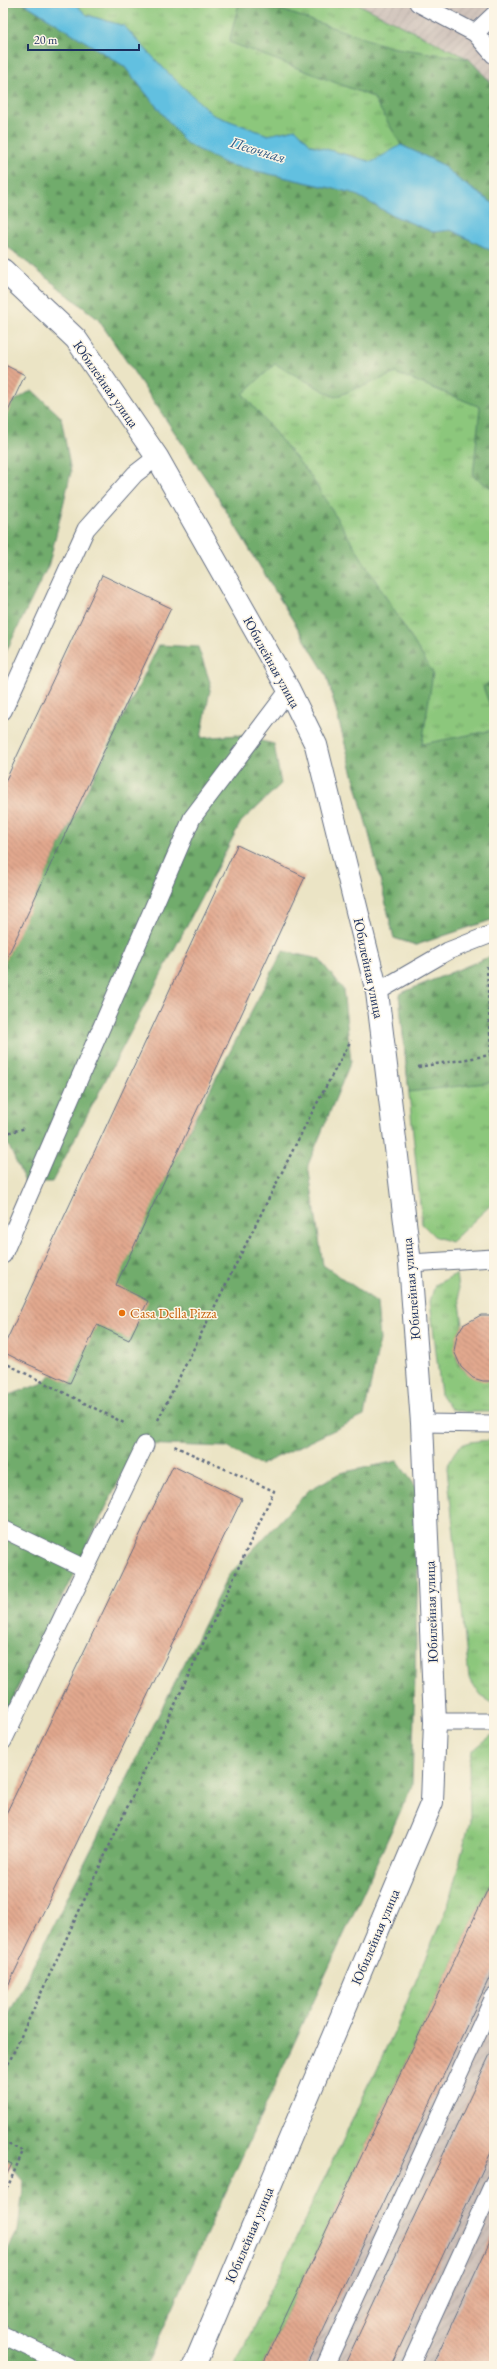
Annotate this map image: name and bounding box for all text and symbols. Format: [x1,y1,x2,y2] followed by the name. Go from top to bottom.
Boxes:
[28,26,139,52] scale bar
[34,32,58,48] text: 20 m
[227,132,288,167] water label: Песочная
[69,337,143,432] street label: Юбилейная улица
[239,613,305,712] street label: Юбилейная улица
[350,916,389,1020] street label: Юбилейная улица
[398,1237,424,1341] street label: Юбилейная улица
[130,1304,217,1322] place label: Casa Della Pizza
[117,1308,127,1318] marker: Casa Della Pizza
[420,1560,442,1664] street label: Юбилейная улица
[347,1886,403,1988] street label: Юбилейная улица
[221,2184,277,2286] street label: Юбилейная улица

